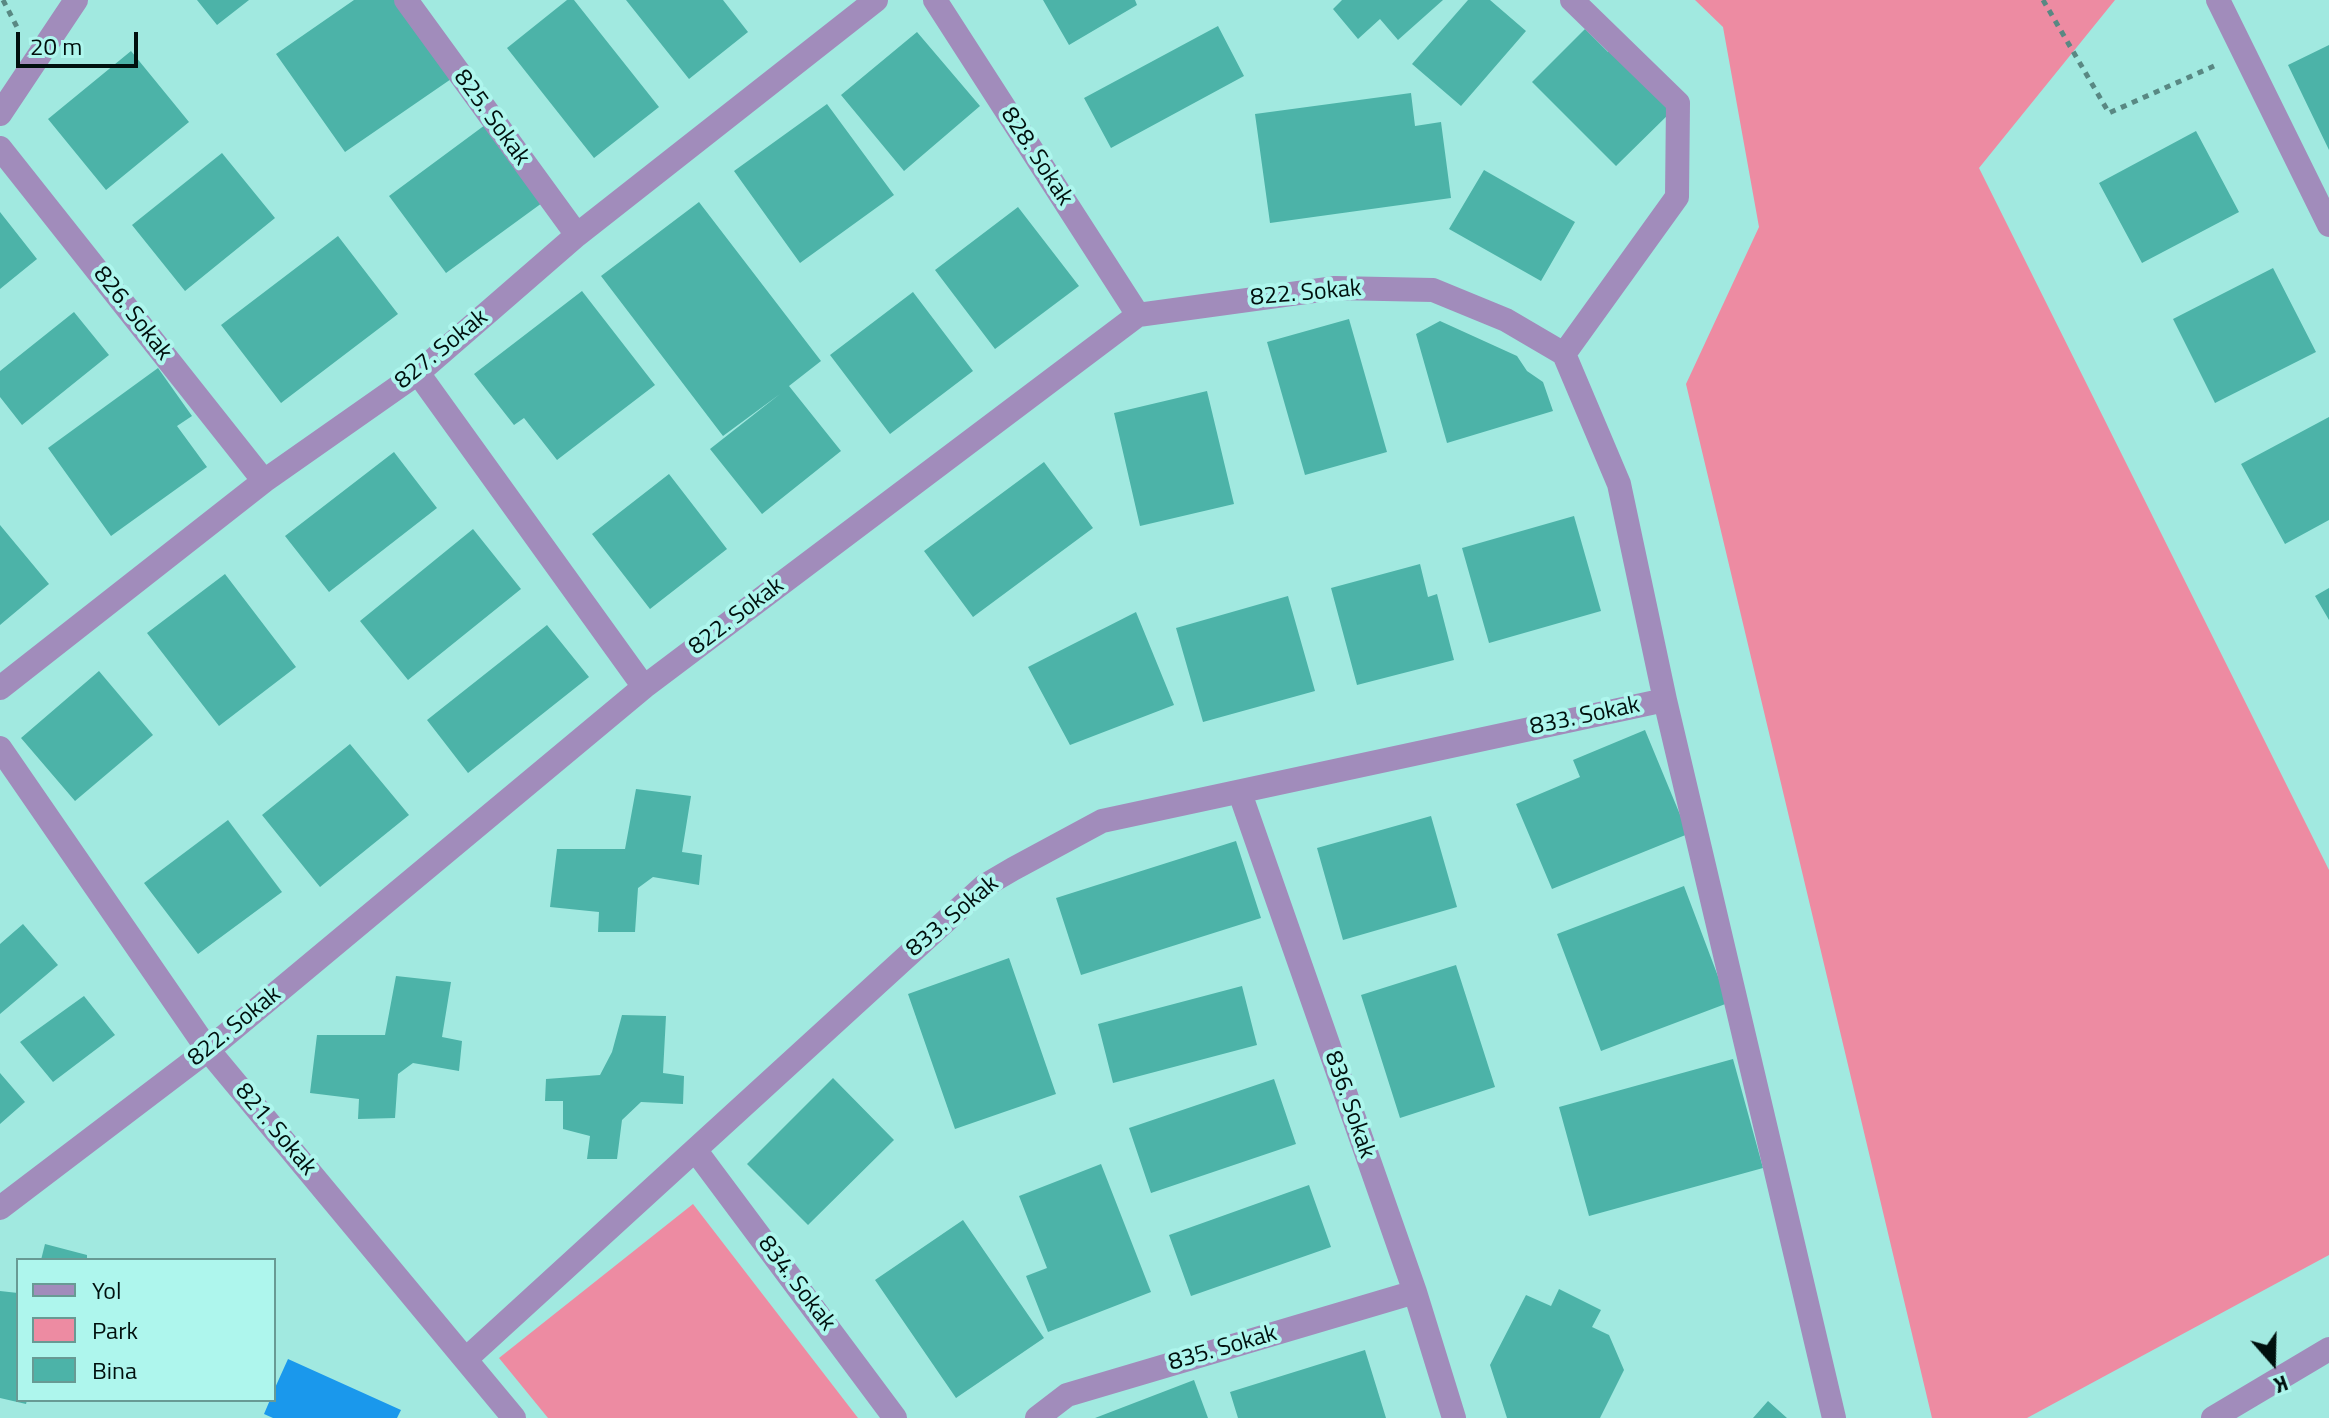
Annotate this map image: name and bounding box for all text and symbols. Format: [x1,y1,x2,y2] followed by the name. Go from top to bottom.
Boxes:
[20,16,142,66] scale bar
[30,28,82,64] text: 20 m
[447,64,535,172] street label: 825. Sokak
[994,102,1078,212] street label: 828. Sokak
[86,261,178,367] street label: 826. Sokak
[1249,275,1363,313] street label: 822. Sokak
[390,304,494,396] street label: 827. Sokak
[684,572,790,662] street label: 822. Sokak
[1528,691,1642,743] street label: 833. Sokak
[901,870,1005,964] street label: 833. Sokak
[183,981,287,1073] street label: 822. Sokak
[1317,1048,1381,1162] street label: 836. Sokak
[228,1078,322,1182] street label: 821. Sokak
[751,1231,841,1337] street label: 834. Sokak
[16,1258,276,1402] legend
[92,1272,121,1308] text: Yol
[92,1312,138,1348] text: Park
[1165,1320,1281,1378] street label: 835. Sokak
[2233,1322,2313,1402] north arrow
[92,1352,137,1388] text: Bina
[2269,1366,2293,1403] text: K

